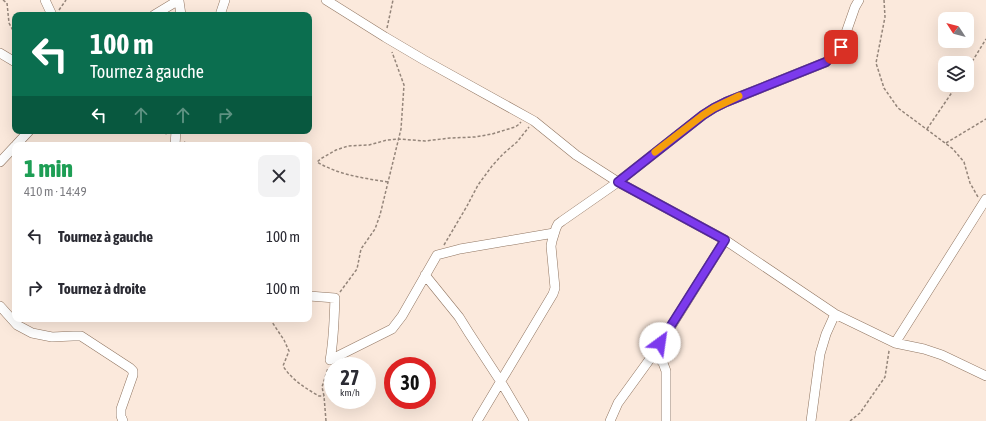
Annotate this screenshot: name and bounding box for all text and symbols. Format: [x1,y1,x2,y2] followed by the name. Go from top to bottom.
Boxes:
[938,12,974,48] north arrow
[938,12,974,92] map controls
[24,28,76,80] icon: left
[90,28,153,60] text: 100 m
[824,30,858,64] pin
[830,36,852,58] icon: arrive
[938,56,974,92] button: layers
[90,61,204,82] text: Tournez à gauche
[88,104,110,126] icon: left
[130,104,152,126] icon: ahead
[172,104,194,126] icon: ahead
[214,104,236,126] icon: right
[24,155,73,182] text: 1 min
[258,155,300,197] button: close
[24,184,87,199] text: 410 m · 14:49
[24,225,46,247] icon: left
[58,228,153,245] text: Tournez à gauche
[266,228,300,245] text: 100 m
[24,277,46,299] icon: right
[58,280,146,297] text: Tournez à droite
[266,280,300,297] text: 100 m
[639,322,681,364] position arrow
[384,357,436,409] speed limit sign: 30
[341,366,359,389] text: 27
[340,387,360,398] text: km/h

